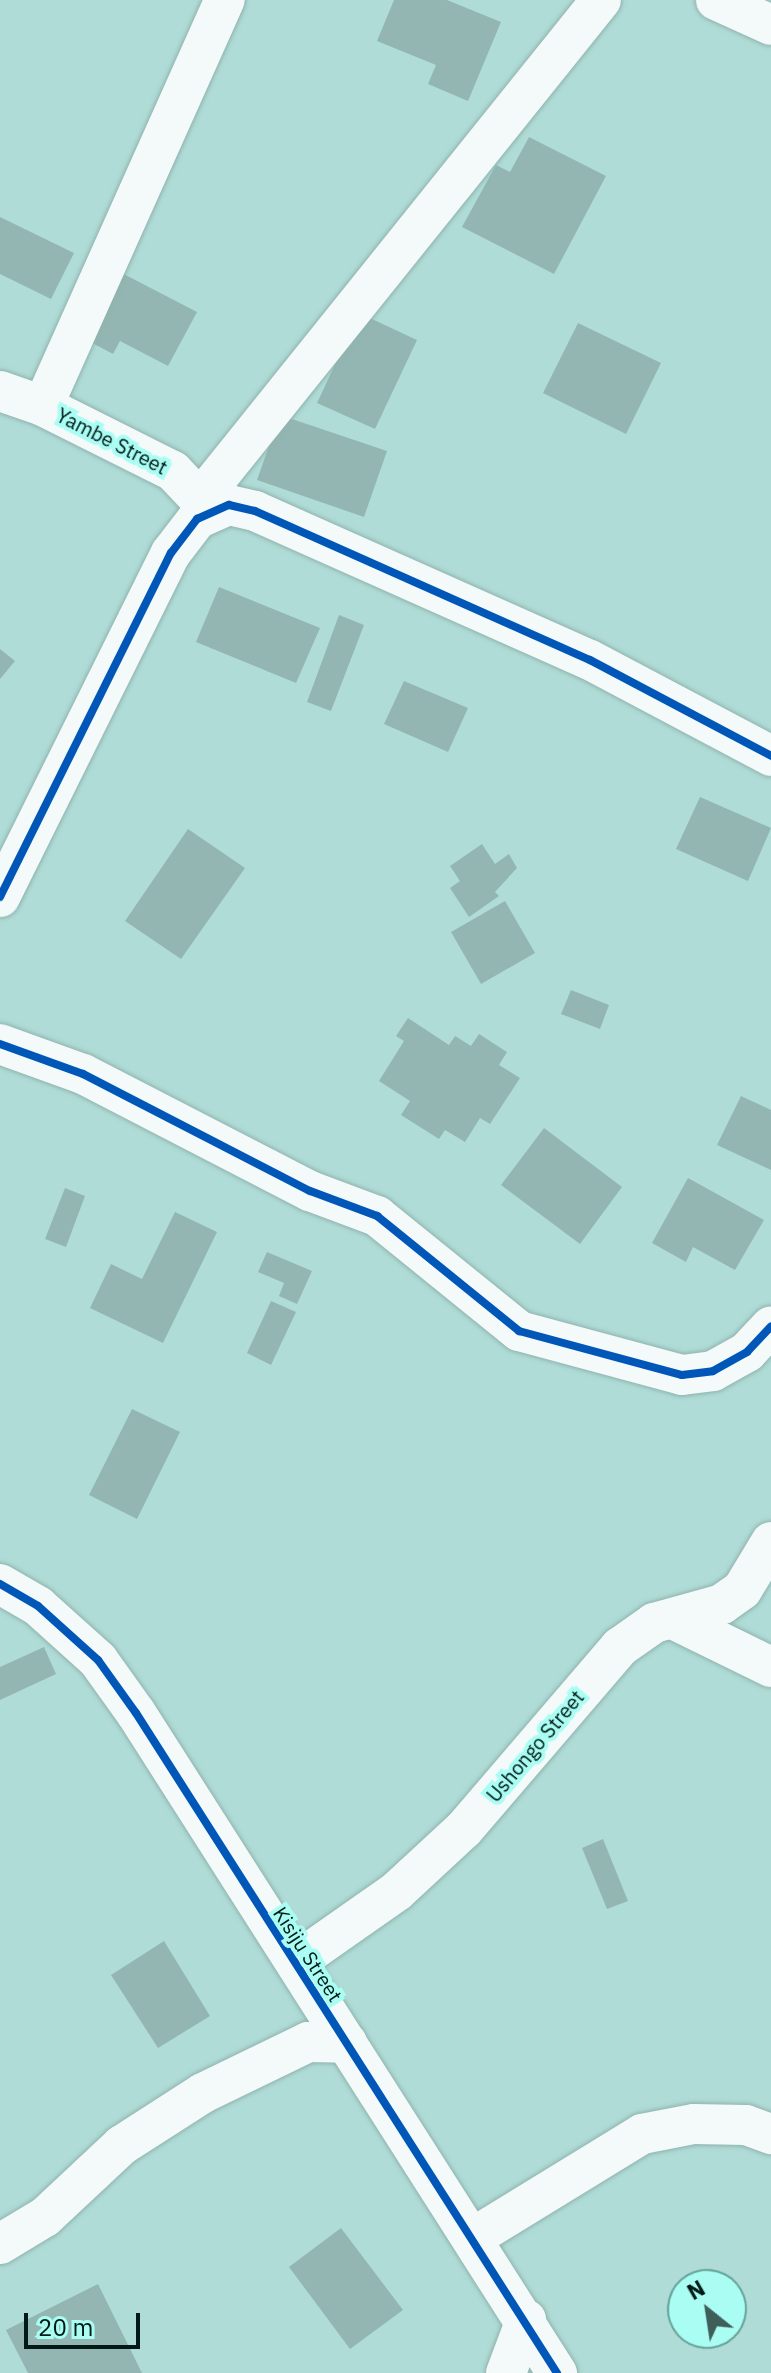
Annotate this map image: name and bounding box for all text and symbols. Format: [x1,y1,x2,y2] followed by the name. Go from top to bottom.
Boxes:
[53,403,171,479] street label: Yambe Street
[481,1685,589,1807] street label: Ushongo Street
[268,1902,348,2006] street label: Kisiju Street
[667,2269,747,2349] north arrow
[682,2273,710,2306] text: N
[28,2297,144,2347] scale bar
[38,2311,93,2343] text: 20 m

